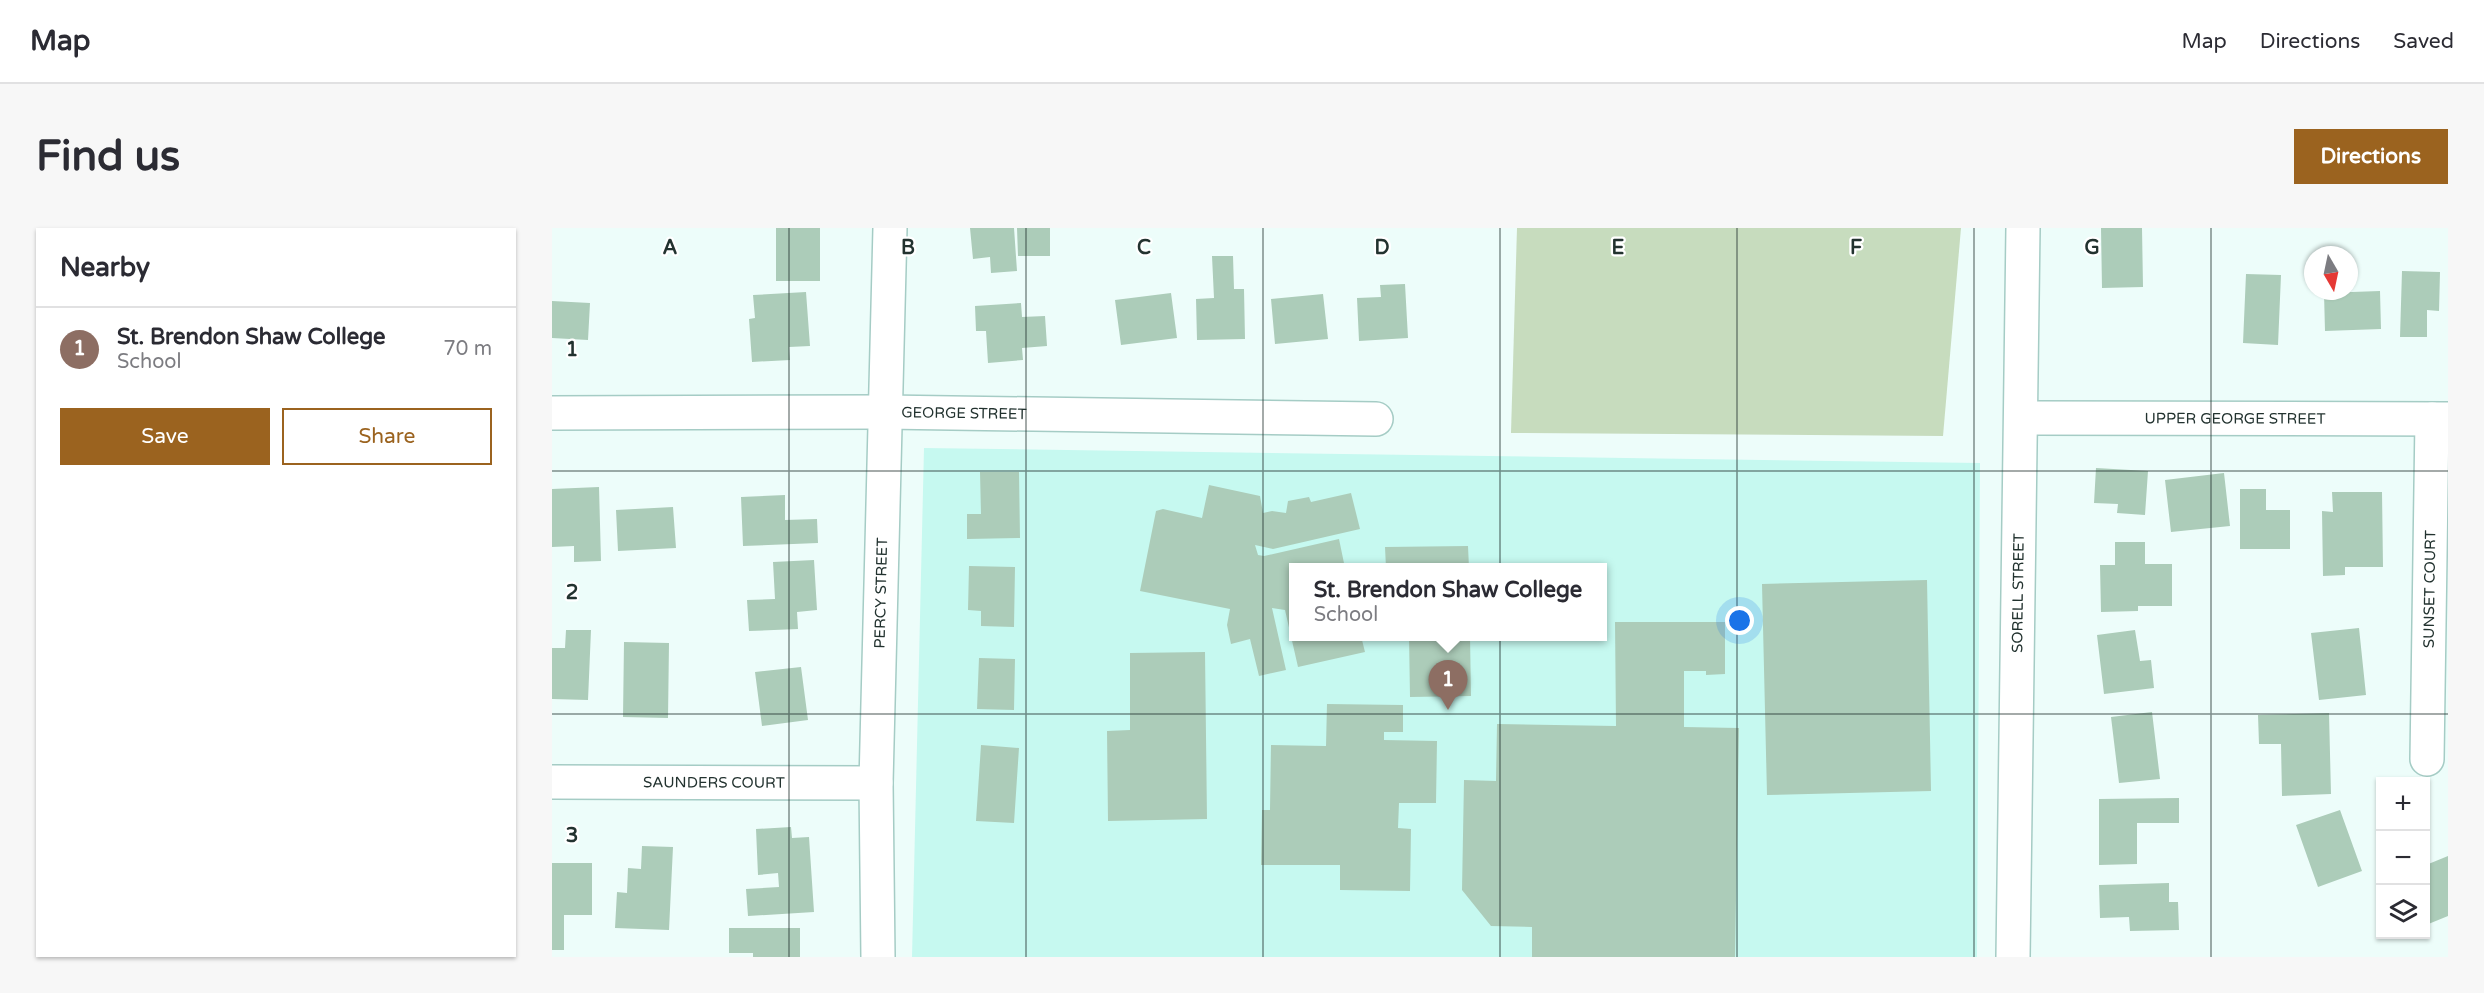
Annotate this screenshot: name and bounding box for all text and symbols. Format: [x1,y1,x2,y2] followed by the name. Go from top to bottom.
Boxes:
[30,24,90,58] text: Map
[2181,29,2227,54] text: Map
[2260,29,2360,54] text: Directions
[2393,29,2454,54] text: Saved
[2294,129,2448,184] button: Directions
[36,131,180,182] text: Find us
[663,236,678,260] text: A
[901,236,915,260] text: B
[1137,236,1151,260] text: C
[1374,236,1390,260] text: D
[1612,236,1625,260] text: E
[1850,236,1862,260] text: F
[2084,236,2100,260] text: G
[2304,246,2358,300] north arrow
[60,252,150,283] text: Nearby
[117,324,385,350] text: St. Brendon Shaw College
[73,337,86,361] text: 1
[443,337,492,361] text: 70 m
[566,338,578,362] text: 1
[117,350,181,374] text: School
[901,403,1027,423] street label: GEORGE STREET
[60,408,270,465] button: Save
[282,408,492,465] button: Share
[2144,409,2326,428] street label: UPPER GEORGE STREET
[2420,530,2439,648] street label: SUNSET COURT
[2008,533,2028,653] street label: SORELL STREET
[870,537,891,649] street label: PERCY STREET
[1289,563,1607,641] popup
[1314,577,1582,603] text: St. Brendon Shaw College
[566,581,578,605] text: 2
[1314,603,1378,627] text: School
[1725,606,1754,635] your location
[1428,660,1468,710] pin: 1
[643,773,785,792] street label: SAUNDERS COURT
[2376,777,2430,939] map controls
[2376,777,2430,831] button: +
[566,824,578,848] text: 3
[2376,831,2430,885] button: −
[2376,885,2430,939] button: layers

